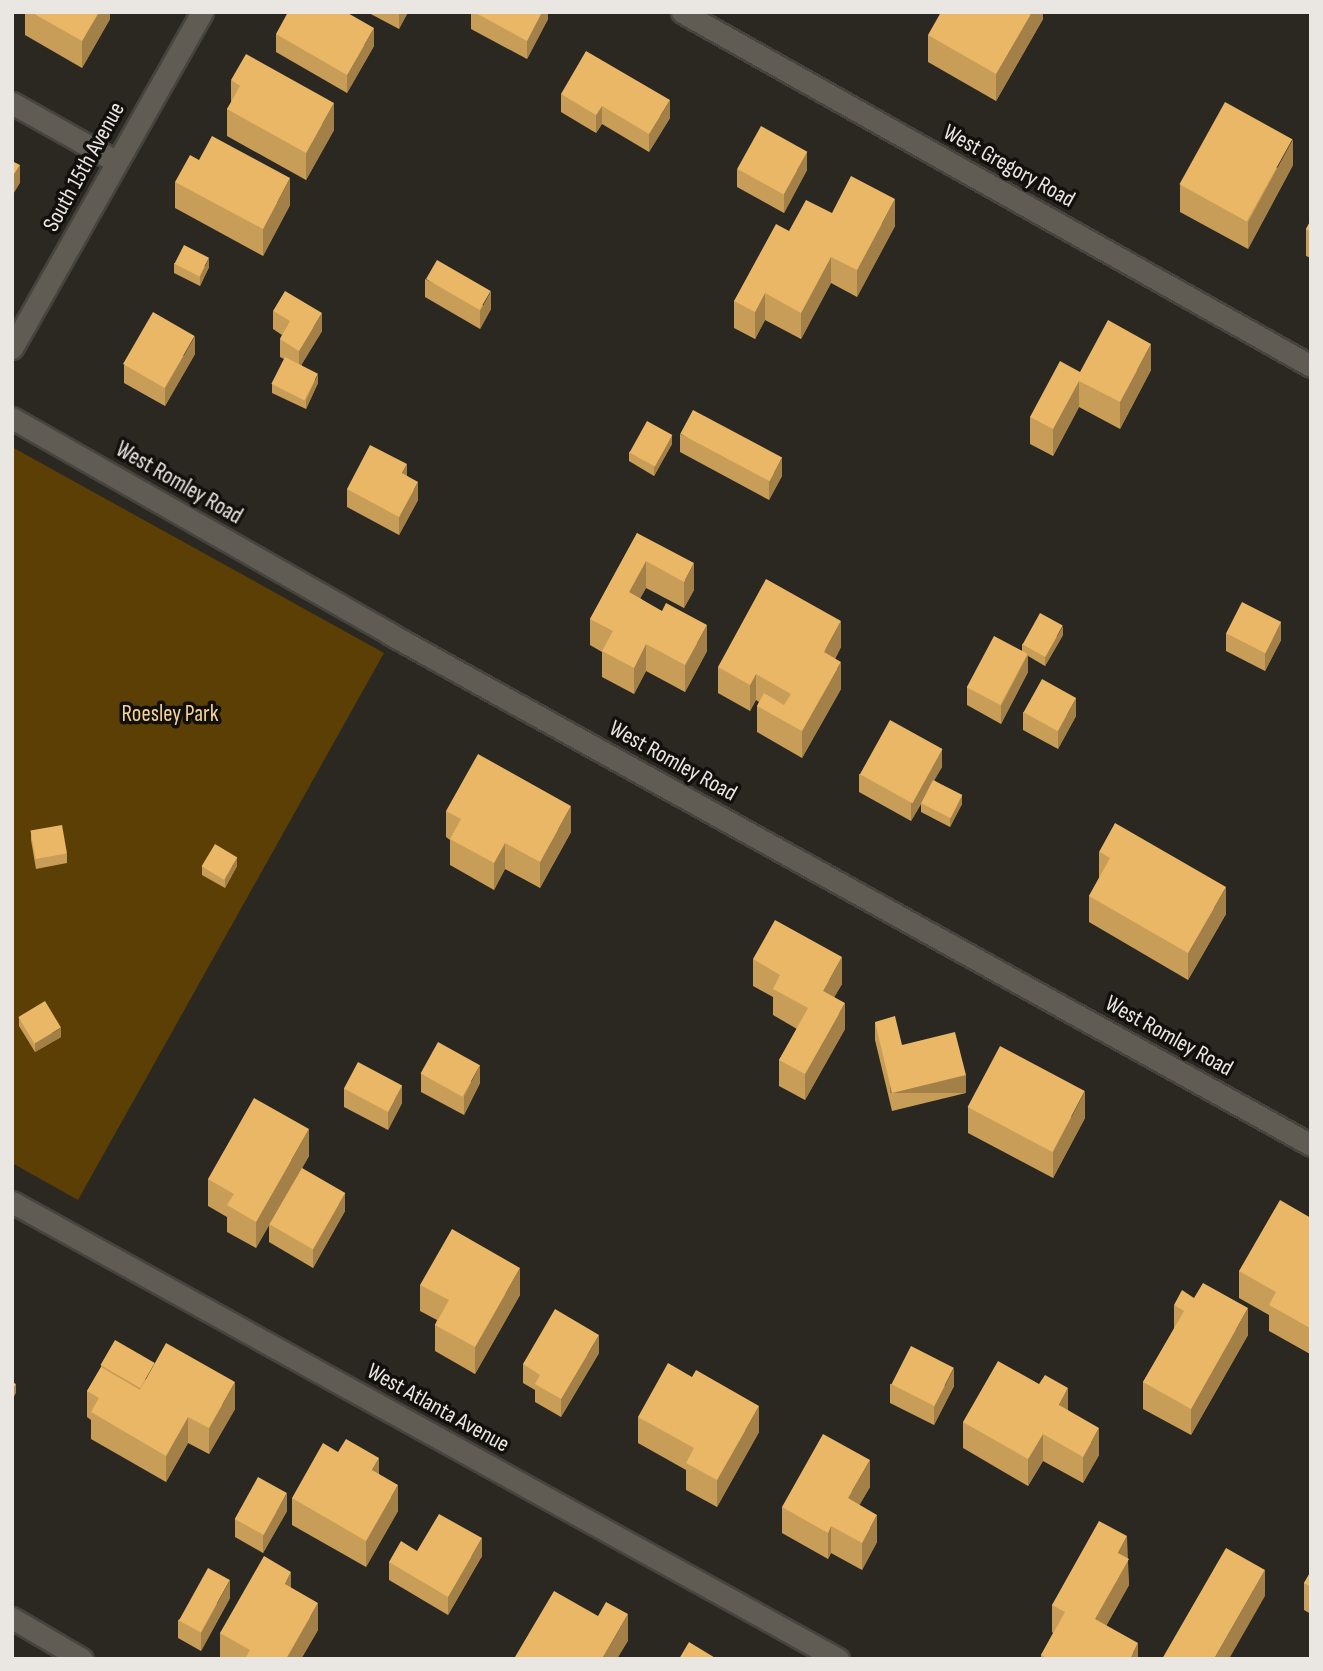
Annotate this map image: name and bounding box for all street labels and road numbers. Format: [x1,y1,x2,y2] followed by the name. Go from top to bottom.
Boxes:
[37,98,131,236] street label: South 15th Avenue
[938,119,1080,213] street label: West Gregory Road
[111,436,247,530] street label: West Romley Road
[604,715,742,807] street label: West Romley Road
[1100,990,1238,1082] street label: West Romley Road
[362,1358,514,1458] street label: West Atlanta Avenue

